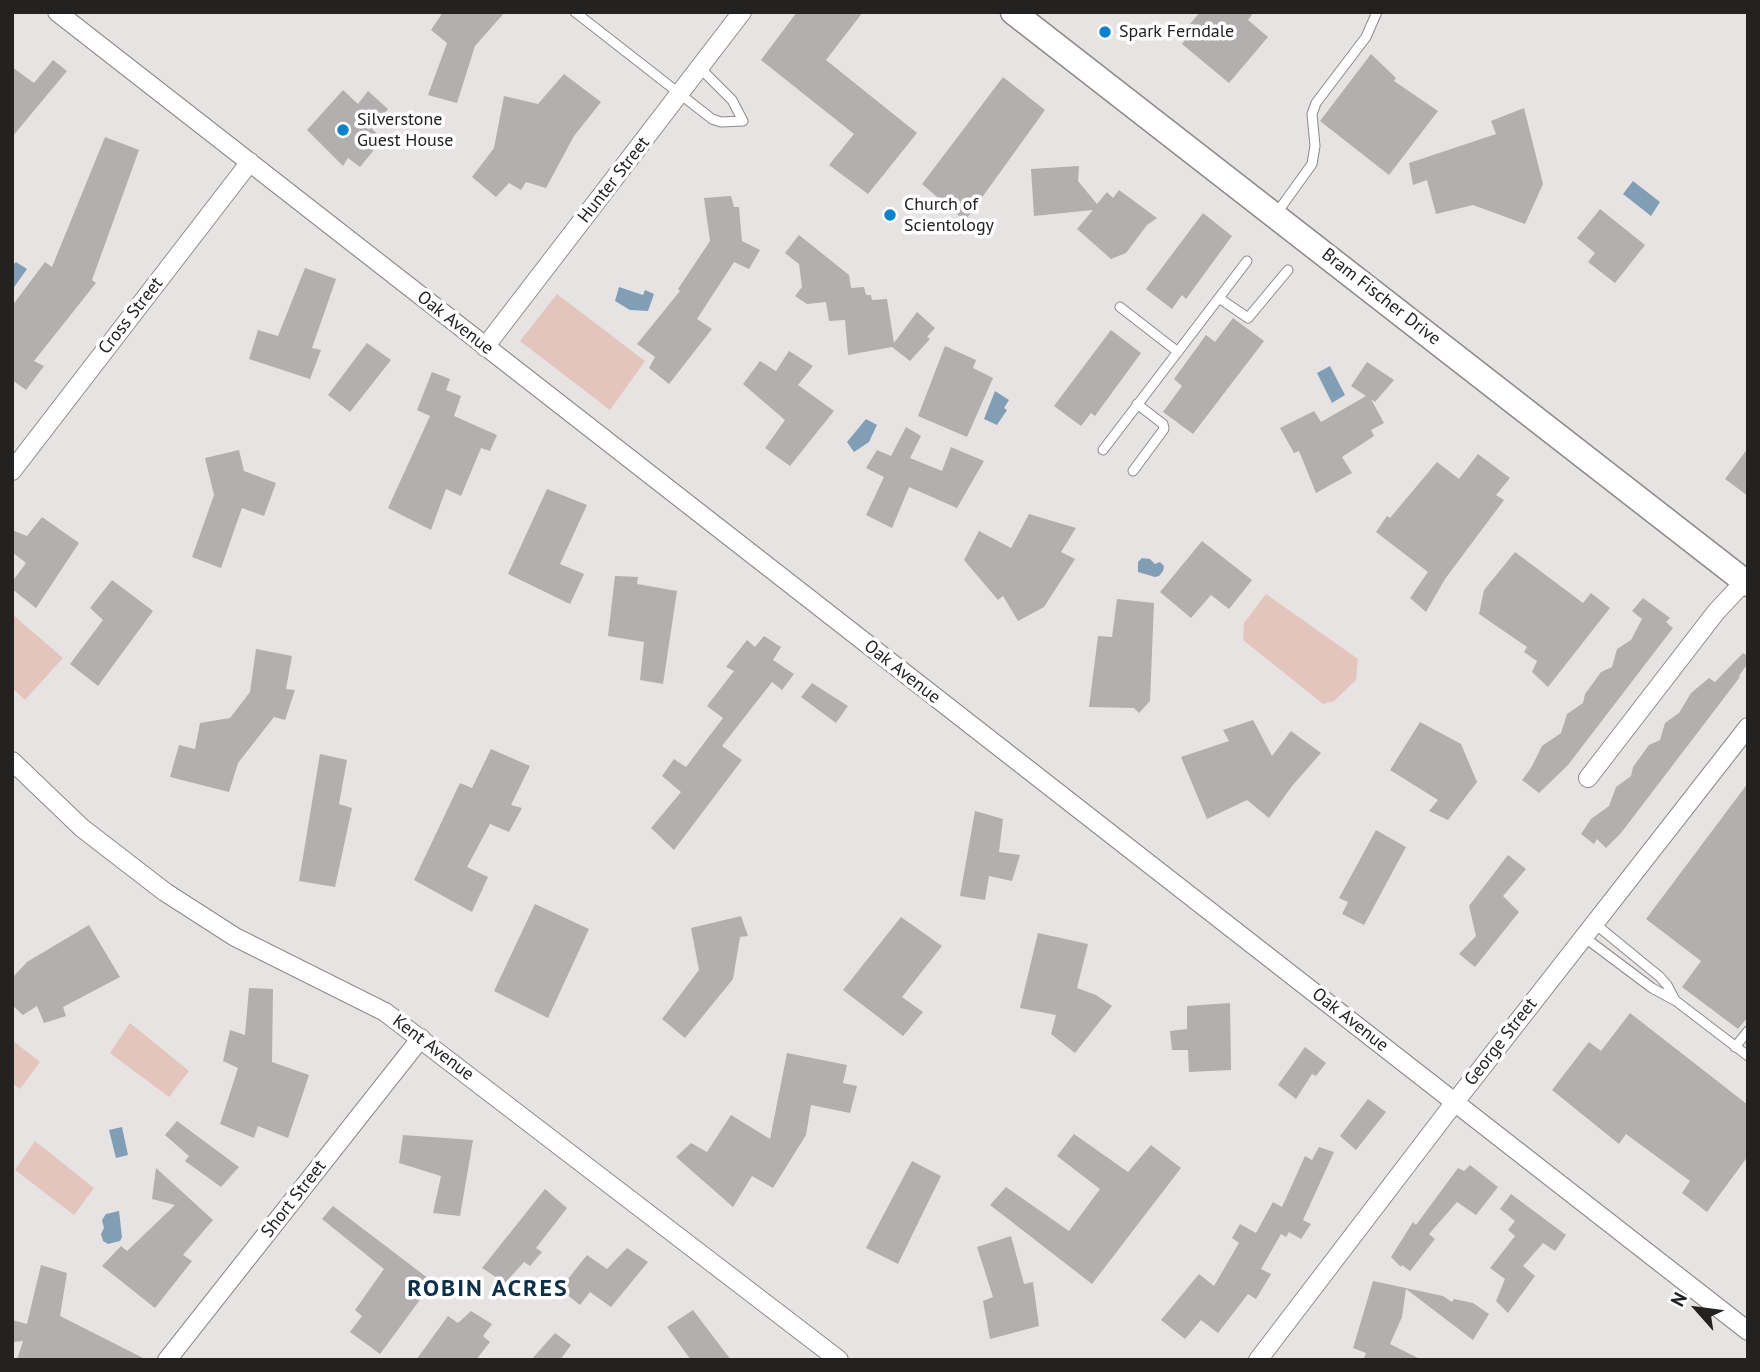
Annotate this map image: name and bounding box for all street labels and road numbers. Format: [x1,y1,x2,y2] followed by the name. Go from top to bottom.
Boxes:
[574,133,654,227] street label: Hunter Street
[1317,244,1445,350] street label: Bram Fischer Drive
[94,273,168,359] street label: Cross Street
[413,287,497,359] street label: Oak Avenue
[860,636,944,708] street label: Oak Avenue
[1308,984,1392,1056] street label: Oak Avenue
[1460,994,1542,1090] street label: George Street
[388,1010,478,1086] street label: Kent Avenue
[257,1156,331,1242] street label: Short Street

